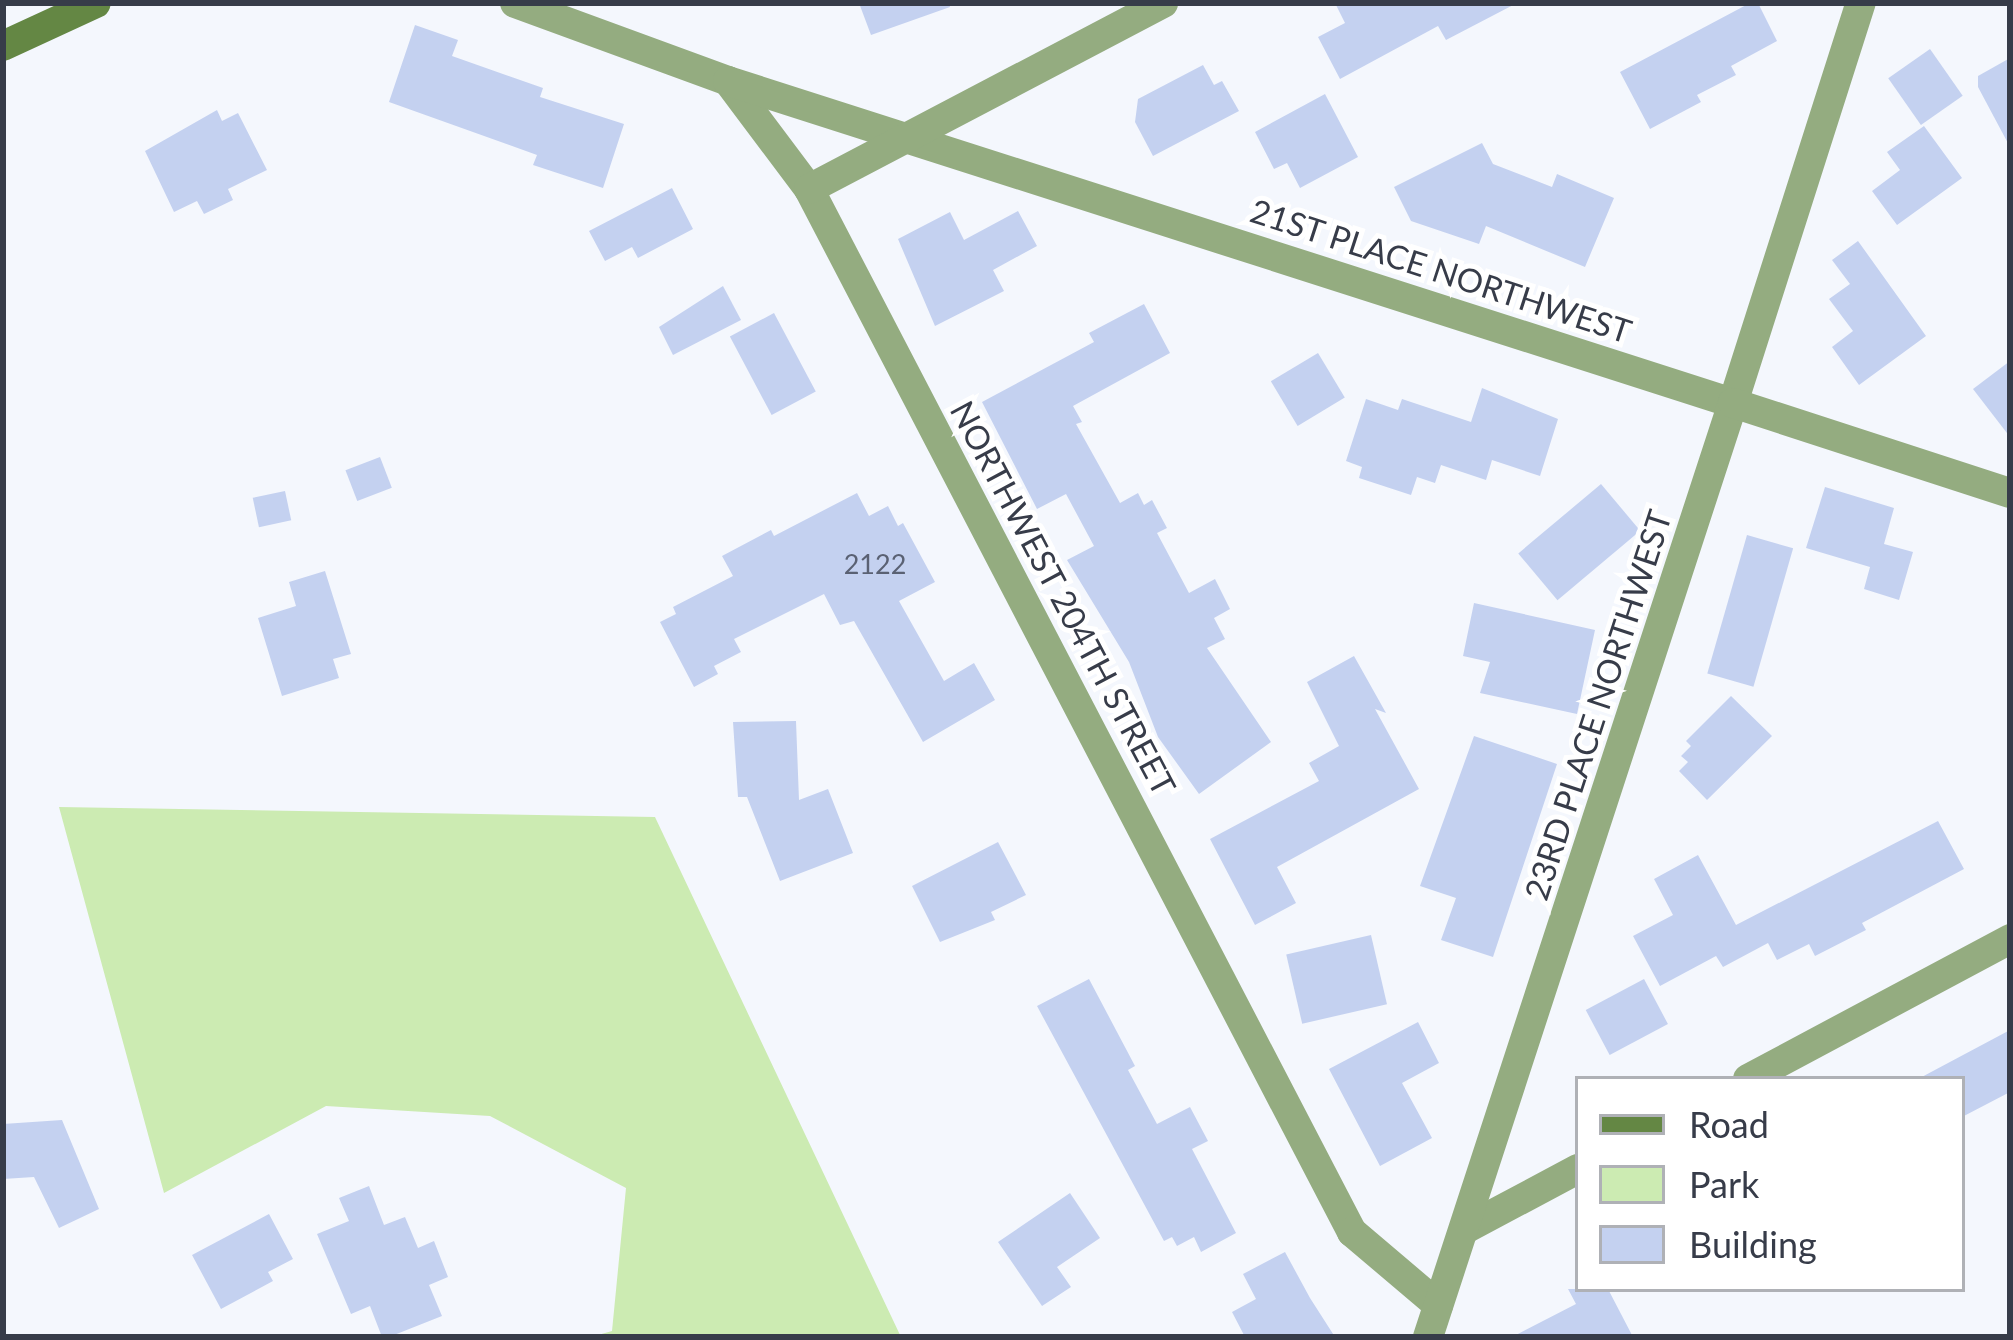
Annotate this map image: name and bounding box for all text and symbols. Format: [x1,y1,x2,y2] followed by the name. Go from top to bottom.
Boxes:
[1245,191,1637,351] street label: 21ST PLACE NORTHWEST
[942,394,1184,802] street label: NORTHWEST 204TH STREET
[1516,505,1680,905] street label: 23RD PLACE NORTHWEST
[844,548,906,580] house number: 2122
[1575,1076,1965,1292] legend
[1689,1102,1769,1146] text: Road
[1689,1162,1759,1206] text: Park
[1689,1222,1817,1266] text: Building

